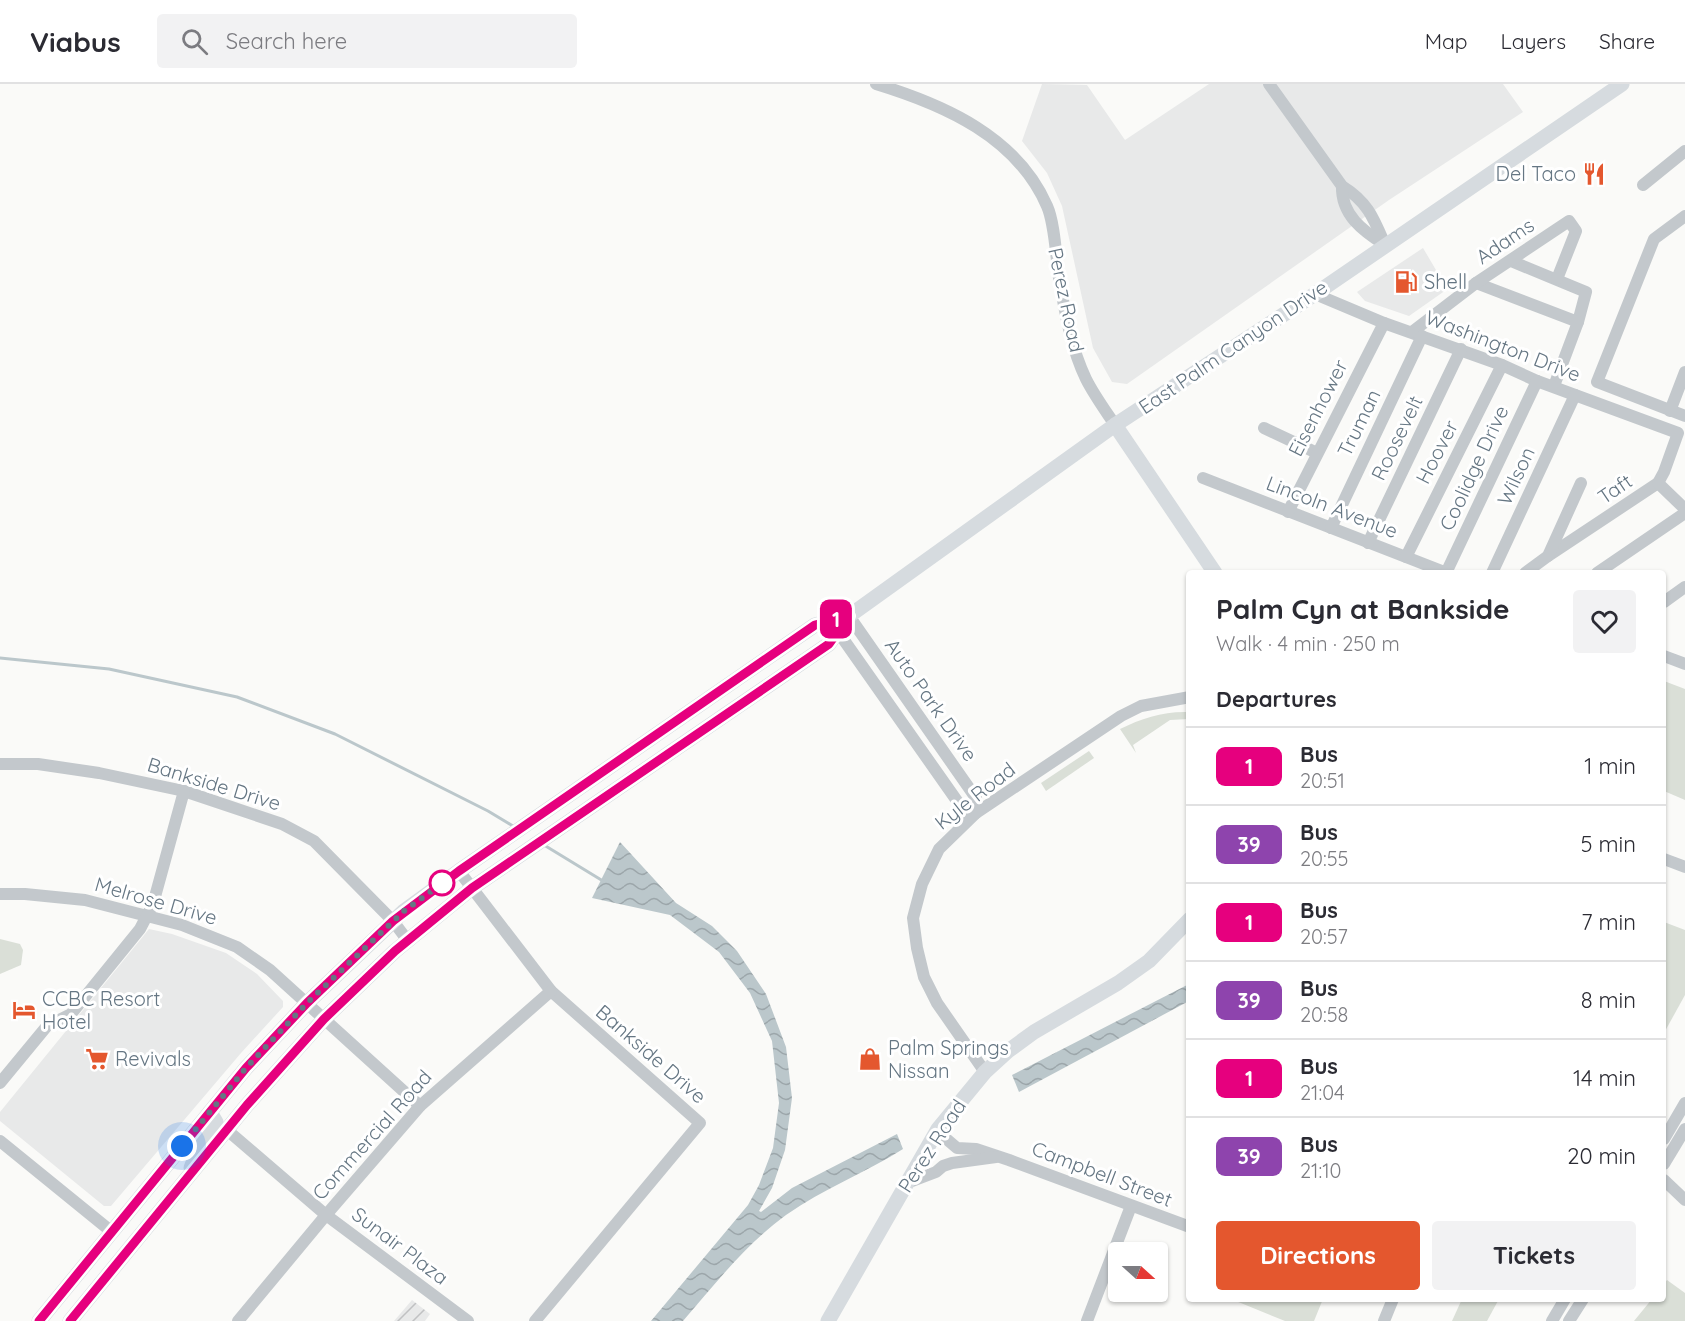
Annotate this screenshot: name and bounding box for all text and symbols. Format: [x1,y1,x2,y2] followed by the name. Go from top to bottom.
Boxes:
[157,14,577,68] search box
[30,24,121,59] text: Viabus
[178,25,211,58] icon: search
[226,27,347,55] text: Search here
[1425,28,1468,54] text: Map
[1501,28,1566,54] text: Layers
[1599,28,1655,54] text: Share
[1495,161,1576,186] place label: Del Taco
[1581,161,1607,187] restaurant icon: Del Taco
[1471,212,1539,269] street label: Adams
[1043,245,1090,354] street label: Perez Road
[1393,269,1419,295] fuel station icon: Shell
[1424,269,1467,294] place label: Shell
[1134,274,1332,419] street label: East Palm Canyon Drive
[1422,304,1584,387] street label: Washington Drive
[1282,355,1353,460] street label: Eisenhower
[1332,385,1386,461] street label: Truman
[1365,391,1428,484] street label: Roosevelt
[1434,401,1513,534] street label: Coolidge Drive
[1410,416,1463,488] street label: Hoover
[1491,443,1540,509] street label: Wilson
[1593,468,1637,509] street label: Taft
[1263,470,1402,543] street label: Lincoln Avenue
[1573,590,1636,653] button: heart
[1216,591,1510,626] text: Palm Cyn at Bankside
[816,600,856,638] line badge: 1
[832,606,840,632] text: 1
[1216,631,1400,656] text: Walk · 4 min · 250 m
[880,633,983,766] street label: Auto Park Drive
[1216,685,1337,713] text: Departures
[1300,740,1338,768] text: Bus
[145,751,284,816] street label: Bankside Drive
[1584,752,1636,780] text: 1 min
[1245,753,1253,779] text: 1
[929,756,1020,835] street label: Kyle Road
[1300,768,1345,793] text: 20:51
[1300,818,1338,846] text: Bus
[1581,830,1636,858] text: 5 min
[1237,831,1261,857] text: 39
[1300,846,1349,871] text: 20:55
[429,870,455,896] unlabelled marker
[92,871,220,930] street label: Melrose Drive
[1300,896,1338,924] text: Bus
[1581,908,1636,936] text: 7 min
[1245,909,1253,935] text: 1
[1300,924,1348,949] text: 20:57
[1300,974,1338,1002] text: Bus
[42,986,160,1034] place label: CCBC Resort Hotel
[1581,986,1636,1014] text: 8 min
[1237,987,1261,1013] text: 39
[11,997,37,1023] hotel icon: CCBC Resort Hotel
[591,999,712,1108] street label: Bankside Drive
[1300,1002,1348,1027] text: 20:58
[888,1035,1009,1083] place label: Palm Springs Nissan
[84,1046,110,1072] supermarket icon: Revivals
[115,1046,191,1071] place label: Revivals
[857,1046,883,1072] shop icon: Palm Springs Nissan
[1300,1052,1338,1080] text: Bus
[307,1064,437,1205] street label: Commercial Road
[1573,1064,1636,1092] text: 14 min
[1245,1065,1253,1091] text: 1
[1300,1080,1345,1105] text: 21:04
[892,1094,971,1197] street label: Perez Road
[1300,1130,1338,1158] text: Bus
[167,1131,197,1161] your location
[1028,1135,1176,1212] street label: Campbell Street
[1567,1142,1636,1170] text: 20 min
[1237,1143,1261,1169] text: 39
[1300,1158,1342,1183] text: 21:10
[347,1201,453,1290] street label: Sunair Plaza
[1216,1221,1420,1290] button: Directions
[1432,1221,1636,1290] button: Tickets
[1108,1242,1168,1302] north arrow
[1108,1242,1168,1302] map controls

